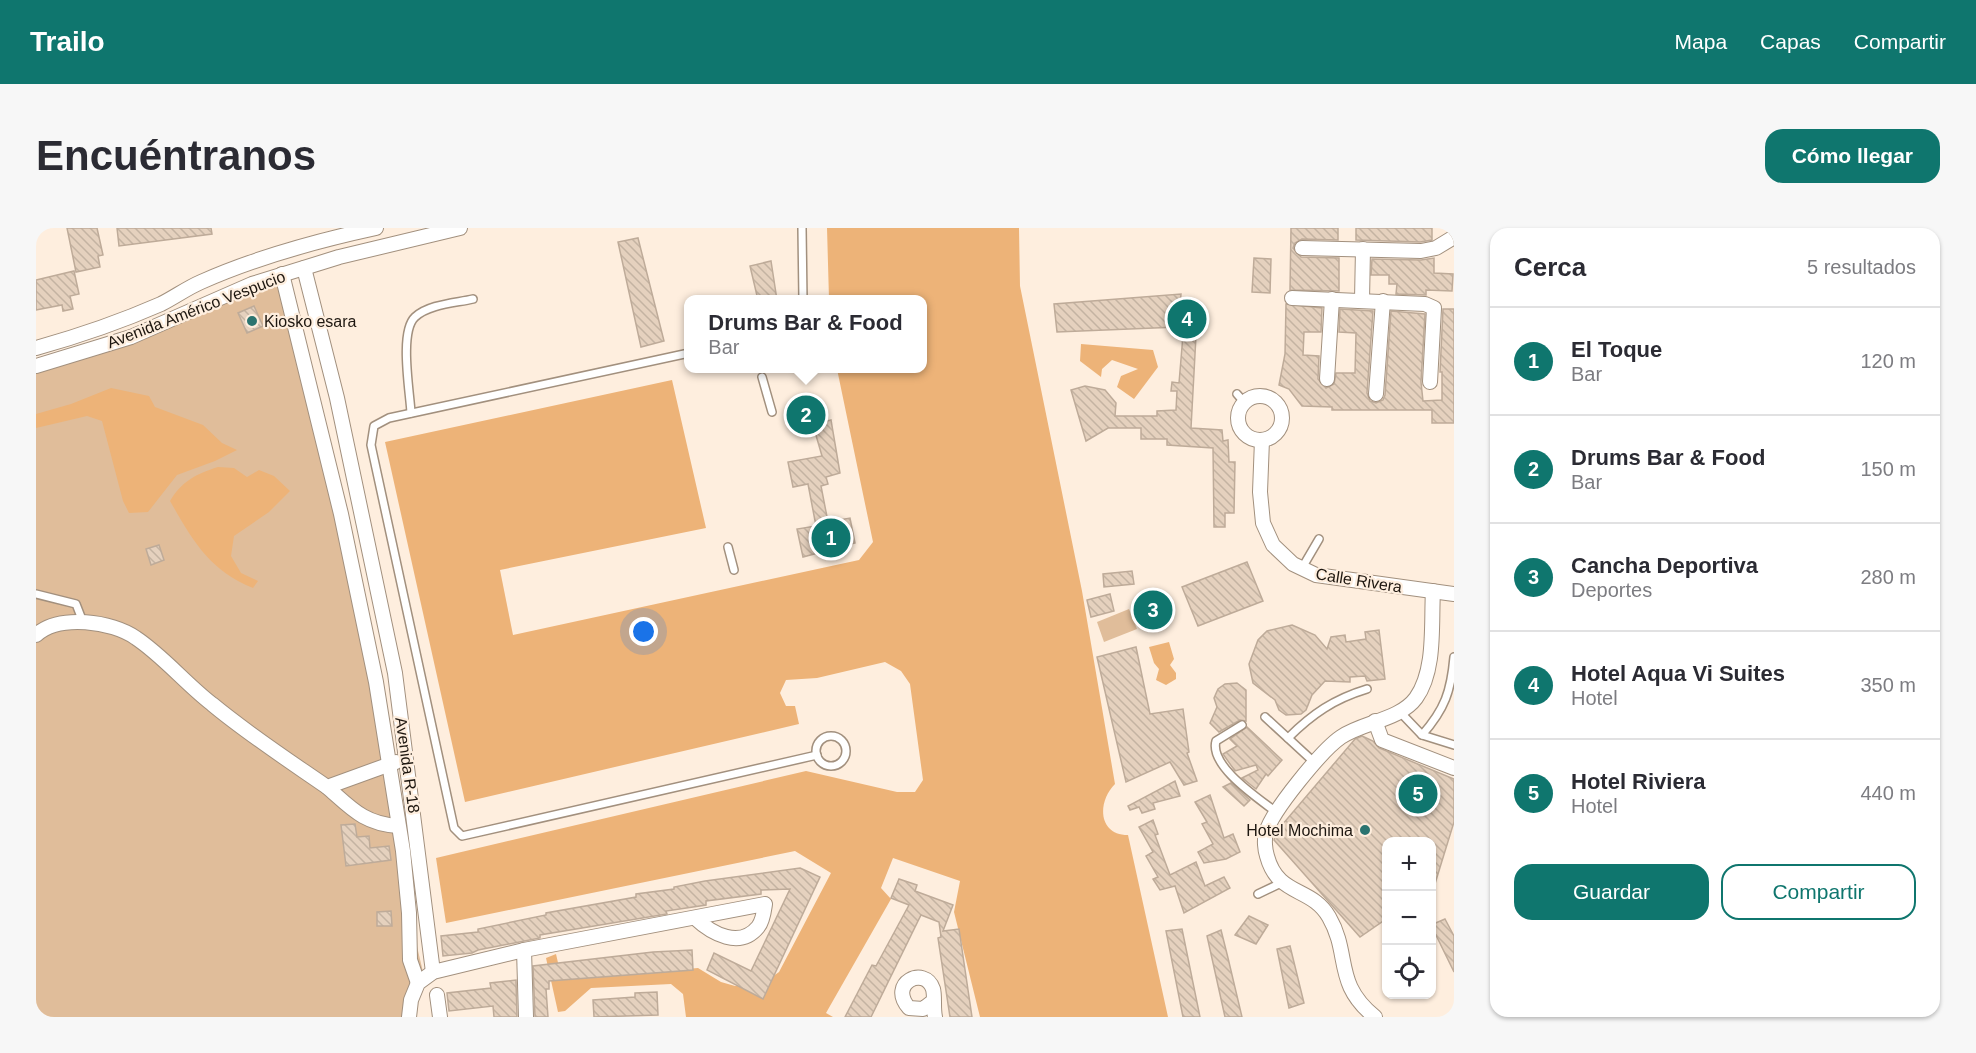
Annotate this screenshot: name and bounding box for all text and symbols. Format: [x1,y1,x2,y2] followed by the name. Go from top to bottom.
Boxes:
[30,26,105,57] text: Trailo
[1675,30,1727,53] text: Mapa
[1760,30,1821,53] text: Capas
[1854,30,1946,53] text: Compartir
[1765,129,1940,183] button: Cómo llegar
[36,132,316,179] text: Encuéntranos
[1514,252,1586,282] text: Cerca
[1807,256,1916,278] text: 5 resultados
[105,268,288,351] street label: Avenida Américo Vespucio
[684,295,927,373] popup
[1168,296,1206,341] pin: 4
[708,310,903,335] text: Drums Bar & Food
[264,313,357,330] place label: Kiosko esara
[245,314,259,328] marker: Kiosko esara
[708,336,739,358] text: Bar
[1571,337,1662,362] text: El Toque
[1528,350,1539,372] text: 1
[1860,350,1916,372] text: 120 m
[1571,363,1602,385] text: Bar
[786,392,826,438] pin: 2
[1571,445,1765,470] text: Drums Bar & Food
[1528,458,1539,480] text: 2
[1860,458,1916,480] text: 150 m
[1571,471,1602,493] text: Bar
[812,516,850,560] pin: 1
[1571,553,1758,578] text: Cancha Deportiva
[1315,565,1403,596] street label: Calle Rivera
[1528,566,1539,588] text: 3
[1860,566,1916,588] text: 280 m
[1571,579,1652,601] text: Deportes
[1134,588,1172,632] pin: 3
[629,617,658,646] your location
[1571,661,1785,686] text: Hotel Aqua Vi Suites
[1528,674,1539,696] text: 4
[1860,674,1916,696] text: 350 m
[1571,687,1618,709] text: Hotel
[392,716,423,814] street label: Avenida R-18
[1571,769,1706,794] text: Hotel Riviera
[1398,772,1438,816] pin: 5
[1528,782,1539,804] text: 5
[1860,782,1916,804] text: 440 m
[1571,795,1618,817] text: Hotel
[1246,822,1353,839] place label: Hotel Mochima
[1358,823,1372,837] marker: Hotel Mochima
[1382,837,1436,999] map controls
[1382,837,1436,891] button: +
[1514,864,1709,920] button: Guardar
[1721,864,1916,920] button: Compartir
[1382,891,1436,945] button: −
[1382,945,1436,999] button: locate

